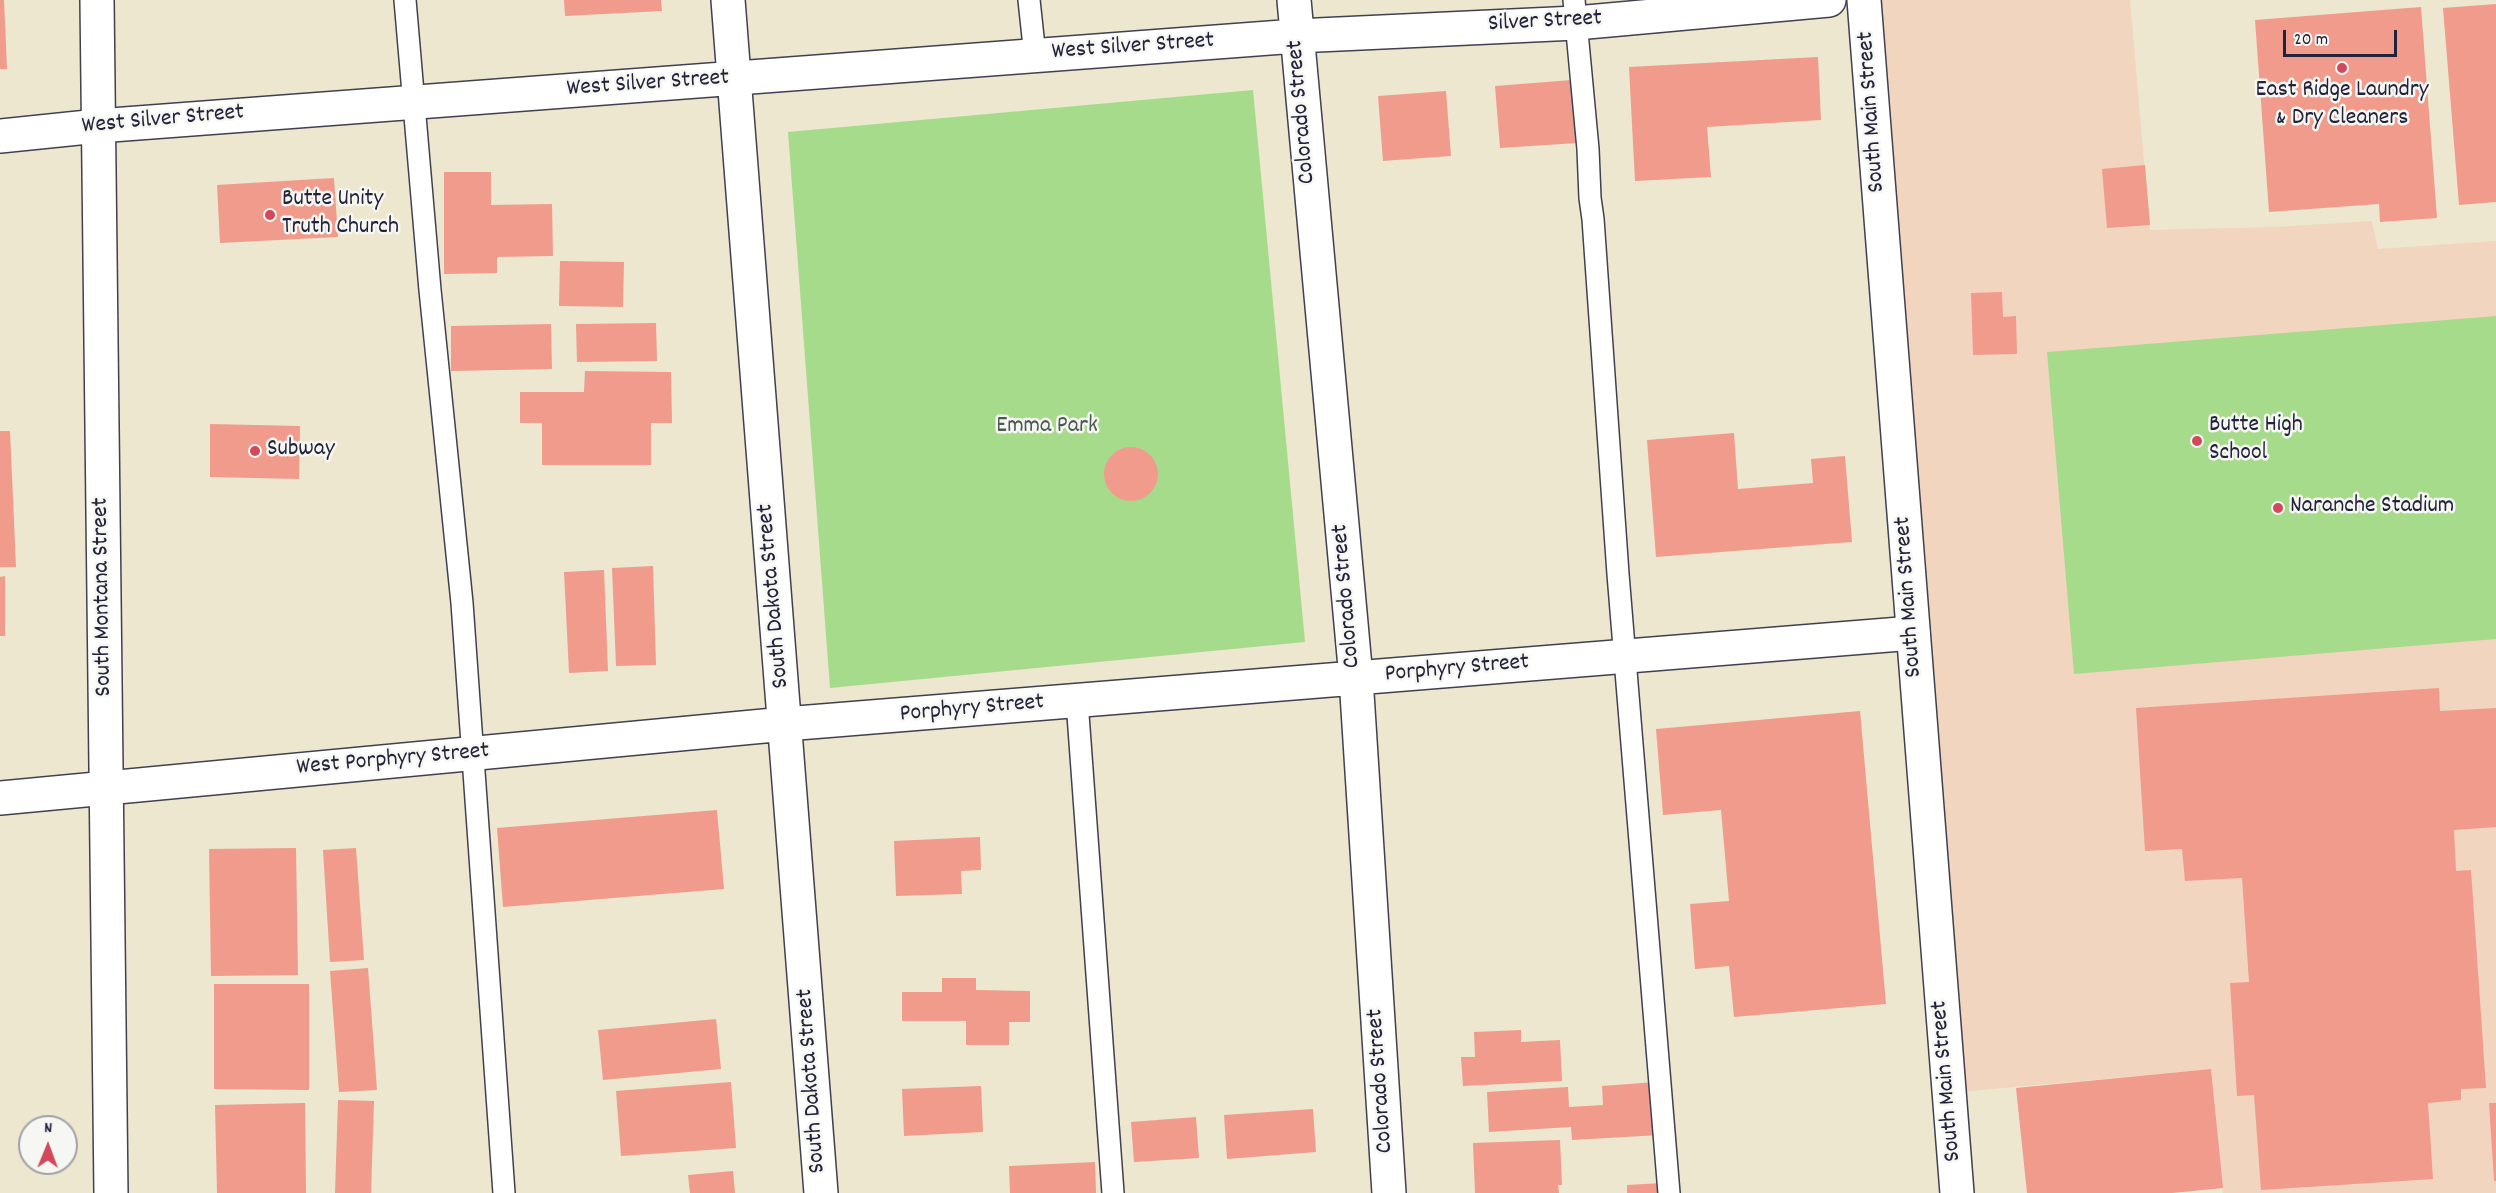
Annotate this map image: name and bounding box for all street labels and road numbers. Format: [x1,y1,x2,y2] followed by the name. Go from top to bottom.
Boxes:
[1487,6,1603,40] street label: Silver Street
[1051,28,1215,68] street label: West Silver Street
[1853,30,1893,194] street label: South Main Street
[1282,39,1324,185] street label: Colorado Street
[566,65,730,105] street label: West Silver Street
[81,100,245,142] street label: West Silver Street
[88,497,120,697] street label: South Montana Street
[753,503,797,689] street label: South Dakota Street
[1890,515,1930,679] street label: South Main Street
[1327,523,1369,669] street label: Colorado Street
[1384,649,1530,691] street label: Porphyry Street
[899,689,1045,731] street label: Porphyry Street
[295,738,491,784] street label: West Porphyry Street
[792,988,834,1174] street label: South Dakota Street
[1927,999,1969,1163] street label: South Main Street
[1363,1008,1401,1154] street label: Colorado Street

